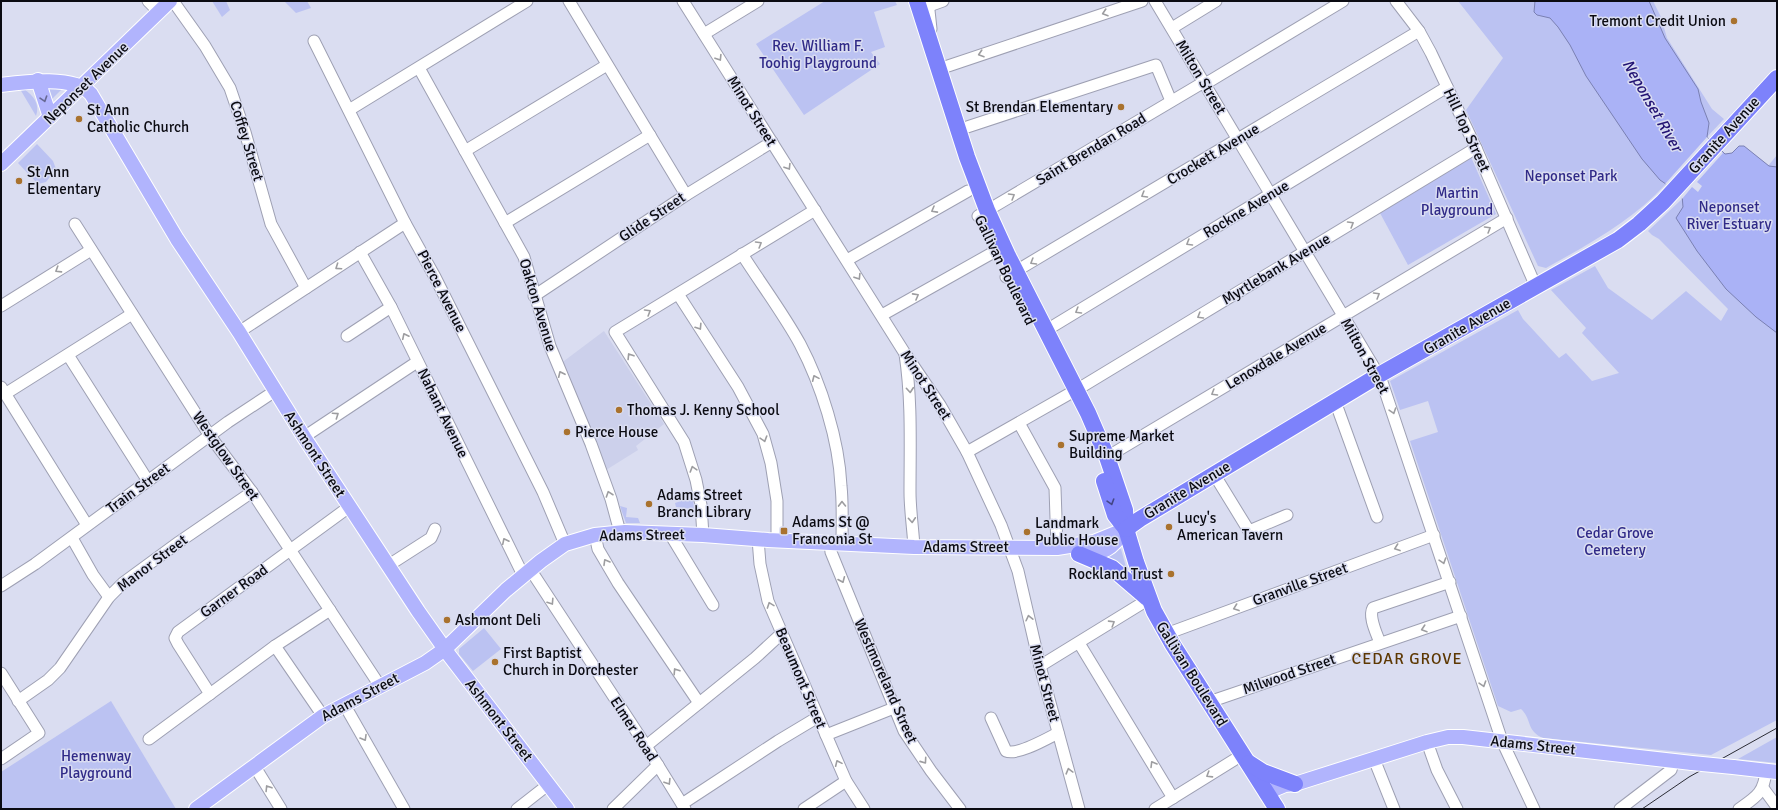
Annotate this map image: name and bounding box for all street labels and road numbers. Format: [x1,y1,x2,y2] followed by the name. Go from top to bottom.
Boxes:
[1172,36,1230,118] street label: Milton Street
[40,38,132,128] street label: Neponset Avenue
[723,72,781,150] street label: Minot Street
[1440,85,1494,175] street label: Hill Top Street
[1685,93,1763,177] street label: Granite Avenue
[226,99,268,183] street label: Coffey Street
[1032,109,1150,189] street label: Saint Brendan Road
[1164,119,1262,189] street label: Crockett Avenue
[1200,176,1292,242] street label: Rockne Avenue
[616,188,688,246] street label: Glide Street
[971,212,1039,328] street label: Gallivan Boulevard
[1218,230,1334,308] street label: Myrtlebank Avenue
[414,247,470,335] street label: Pierce Avenue
[515,256,561,354] street label: Oakton Avenue
[1420,294,1514,358] street label: Granite Avenue
[1337,315,1393,397] street label: Milton Street
[1222,319,1330,393] street label: Lenoxdale Avenue
[897,347,955,423] street label: Minot Street
[414,365,472,461] street label: Nahant Avenue
[280,407,350,501] street label: Ashmont Street
[189,408,263,504] street label: Westglow Street
[1140,457,1234,523] street label: Granite Avenue
[103,459,173,517] street label: Train Street
[599,525,685,545] street label: Adams Street
[113,531,191,595] street label: Manor Street
[923,538,1009,556] street label: Adams Street
[1250,558,1350,610] street label: Granville Street
[197,560,271,622] street label: Garner Road
[850,616,922,746] street label: Westmoreland Street
[1153,618,1231,730] street label: Gallivan Boulevard
[772,625,830,731] street label: Beaumont Street
[1026,642,1064,724] street label: Minot Street
[1240,650,1338,698] street label: Milwood Street
[318,669,402,725] street label: Adams Street
[461,675,537,765] street label: Ashmont Street
[606,693,662,765] street label: Elmer Road
[1490,732,1576,758] street label: Adams Street

